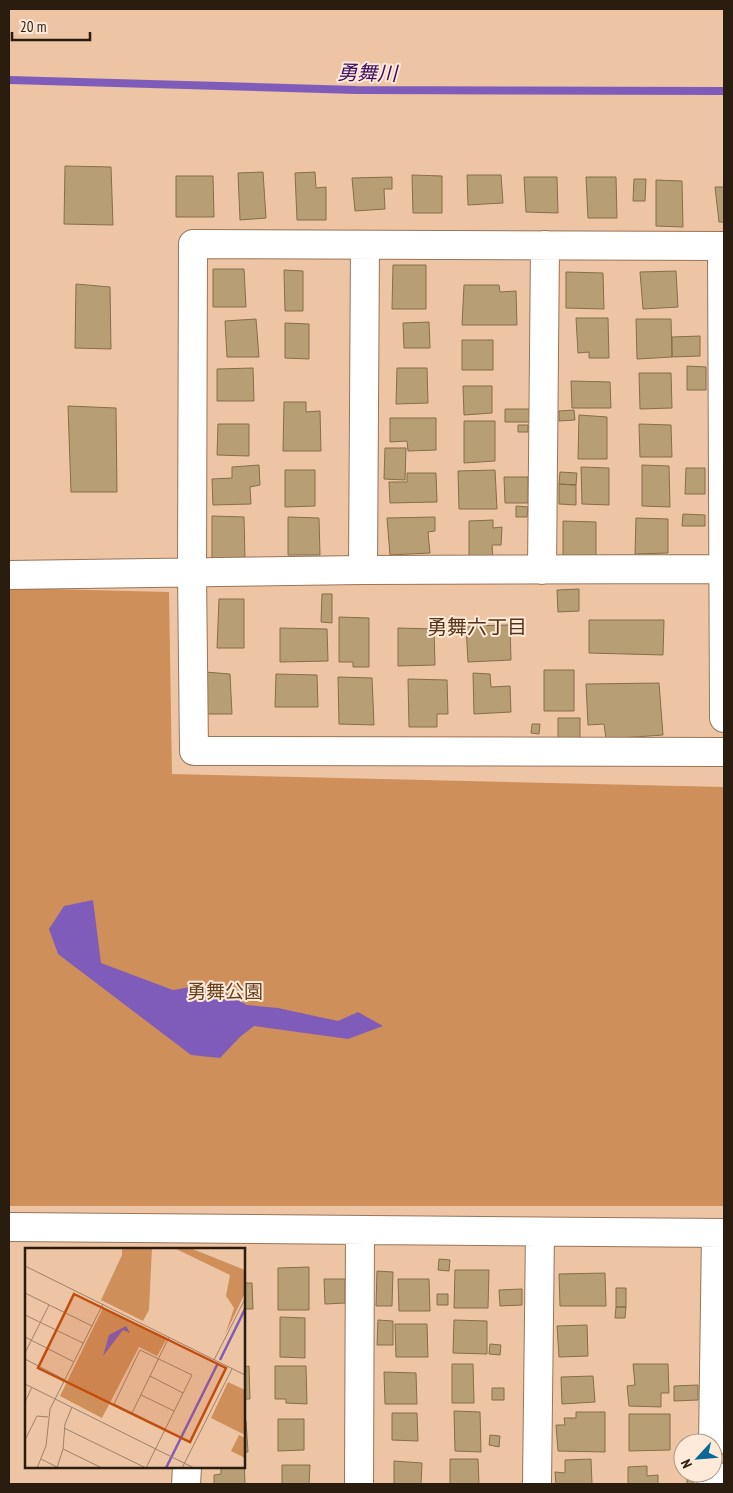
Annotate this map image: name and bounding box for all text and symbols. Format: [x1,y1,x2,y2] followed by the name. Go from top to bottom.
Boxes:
[12,10,90,42] scale bar
[20,17,46,36] text: 20 m
[337,59,399,87] water label: 勇舞川
[427,614,527,640] district label: 勇舞六丁目
[187,979,263,1003] park label: 勇舞公園
[25,1248,245,1468] inset map
[673,1433,723,1483] north arrow
[677,1456,696,1471] text: N

